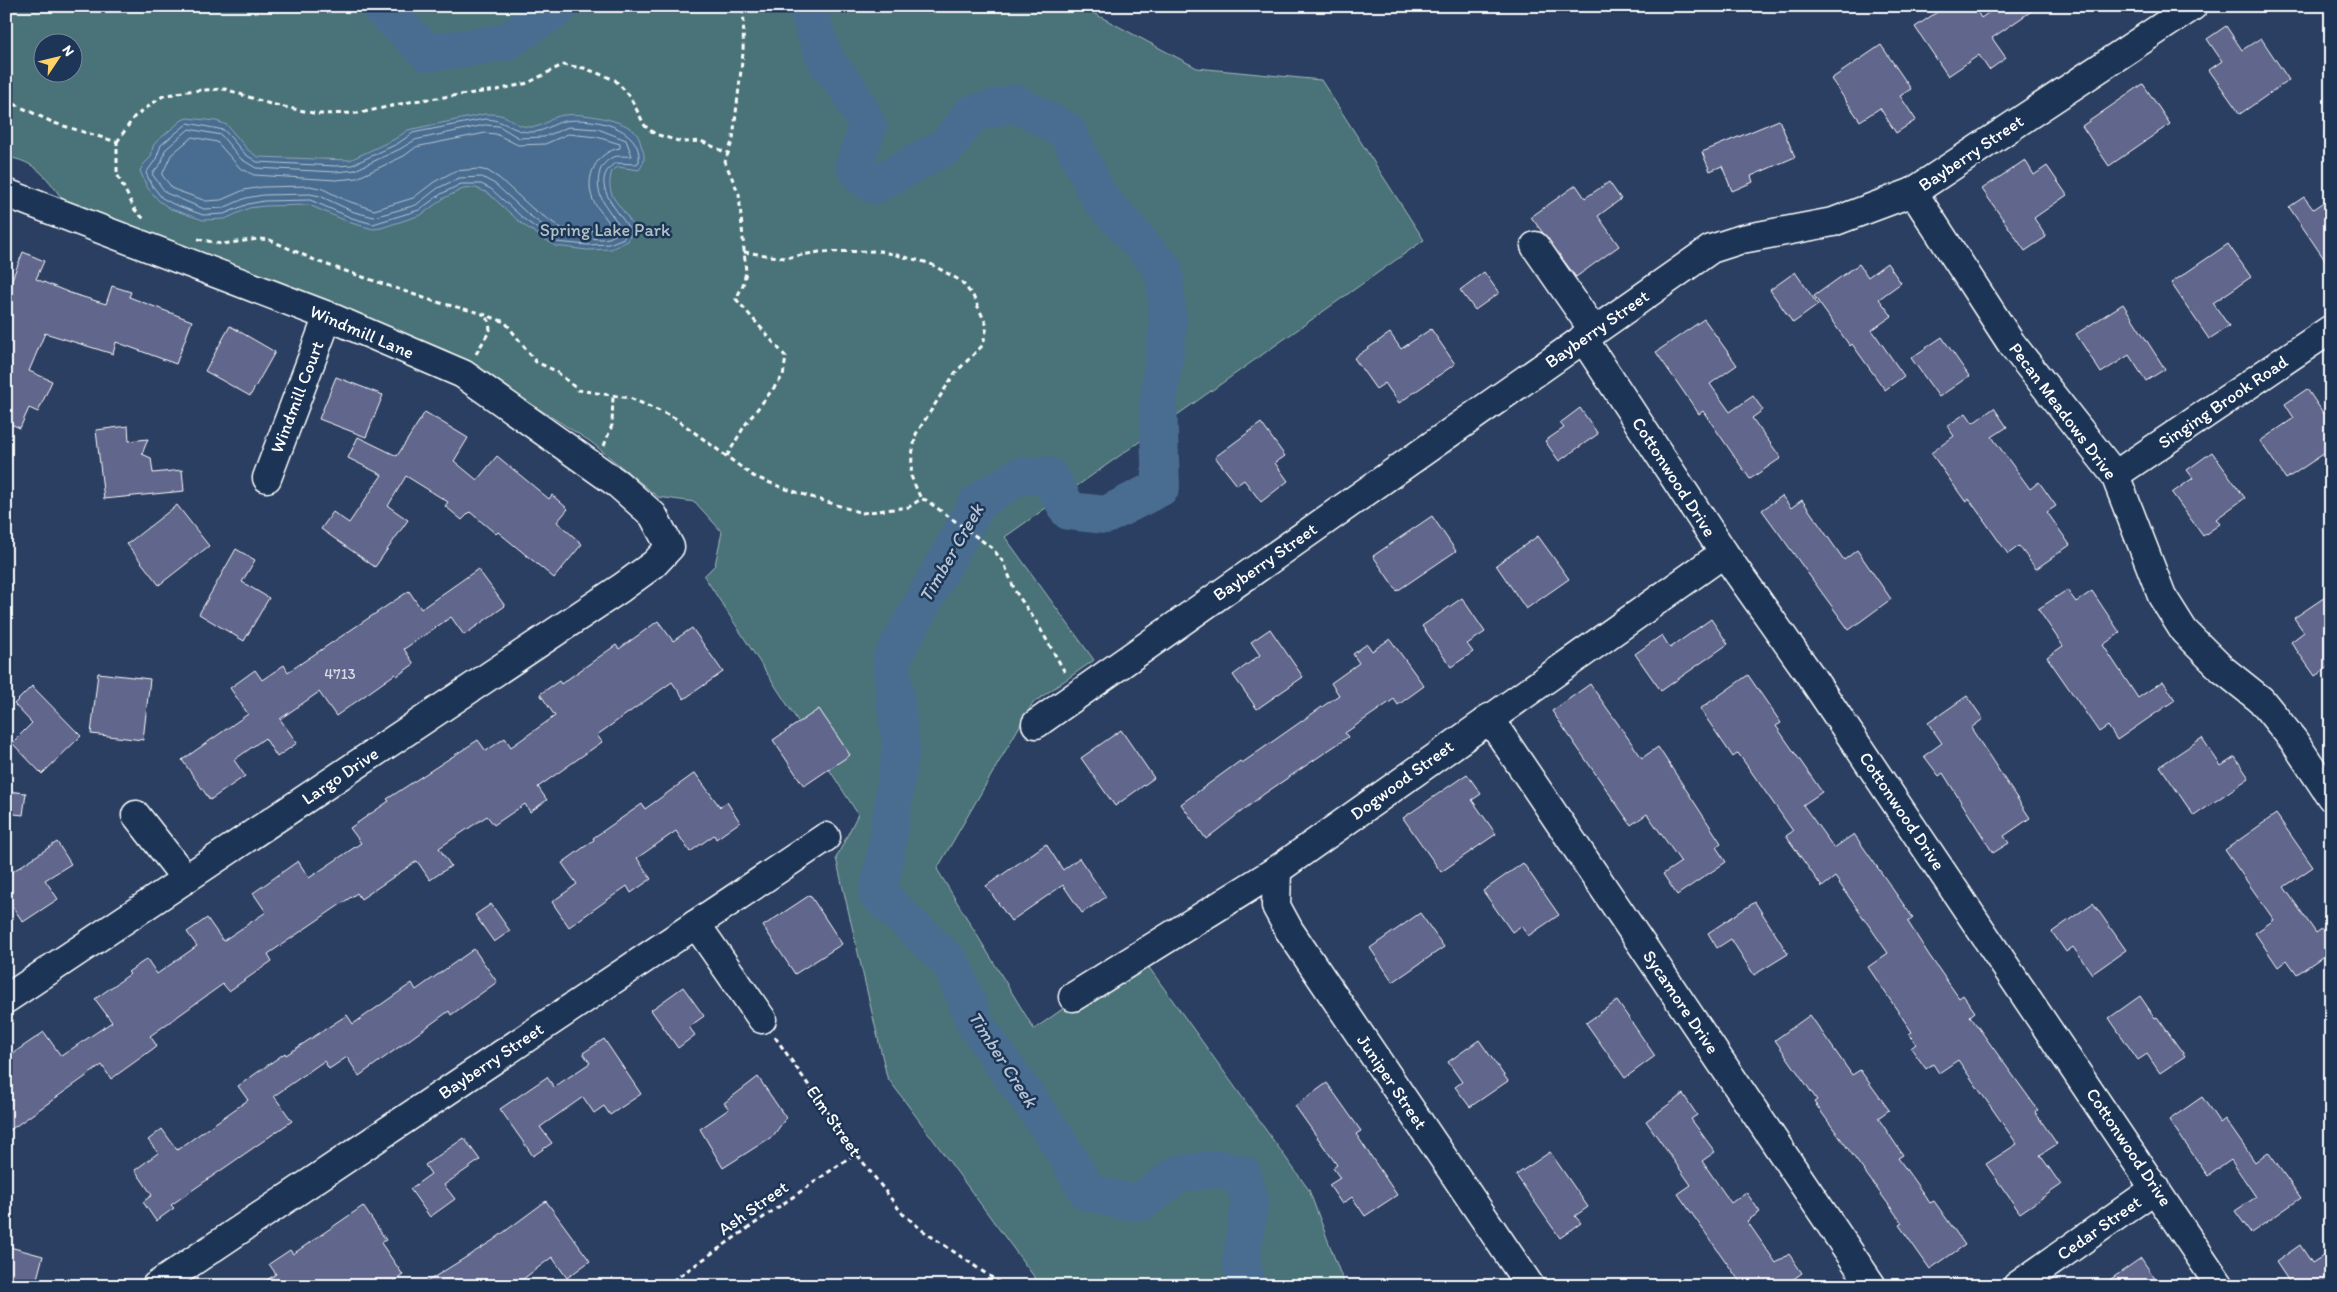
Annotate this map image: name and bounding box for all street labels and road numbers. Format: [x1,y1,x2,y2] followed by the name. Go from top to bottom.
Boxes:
[1914,110,2028,196] street label: Bayberry Street
[1541,285,1653,373] street label: Bayberry Street
[307,300,417,364] street label: Windmill Lane
[266,338,329,456] street label: Windmill Court
[2004,338,2122,484] street label: Pecan Meadows Drive
[2154,350,2292,454] street label: Singing Brook Road
[1627,413,1721,541] street label: Cottonwood Drive
[1209,518,1321,606] street label: Bayberry Street
[1346,735,1458,825] street label: Dogwood Street
[297,742,383,810] street label: Largo Drive
[1854,748,1950,874] street label: Cottonwood Drive
[1638,946,1724,1058] street label: Sycamore Drive
[434,1018,548,1104] street label: Bayberry Street
[1352,1030,1432,1134] street label: Juniper Street
[802,1081,867,1161] street label: Elm Street
[2081,1084,2177,1210] street label: Cottonwood Drive
[714,1176,793,1240] street label: Ash Street
[2053,1191,2146,1265] street label: Cedar Street

